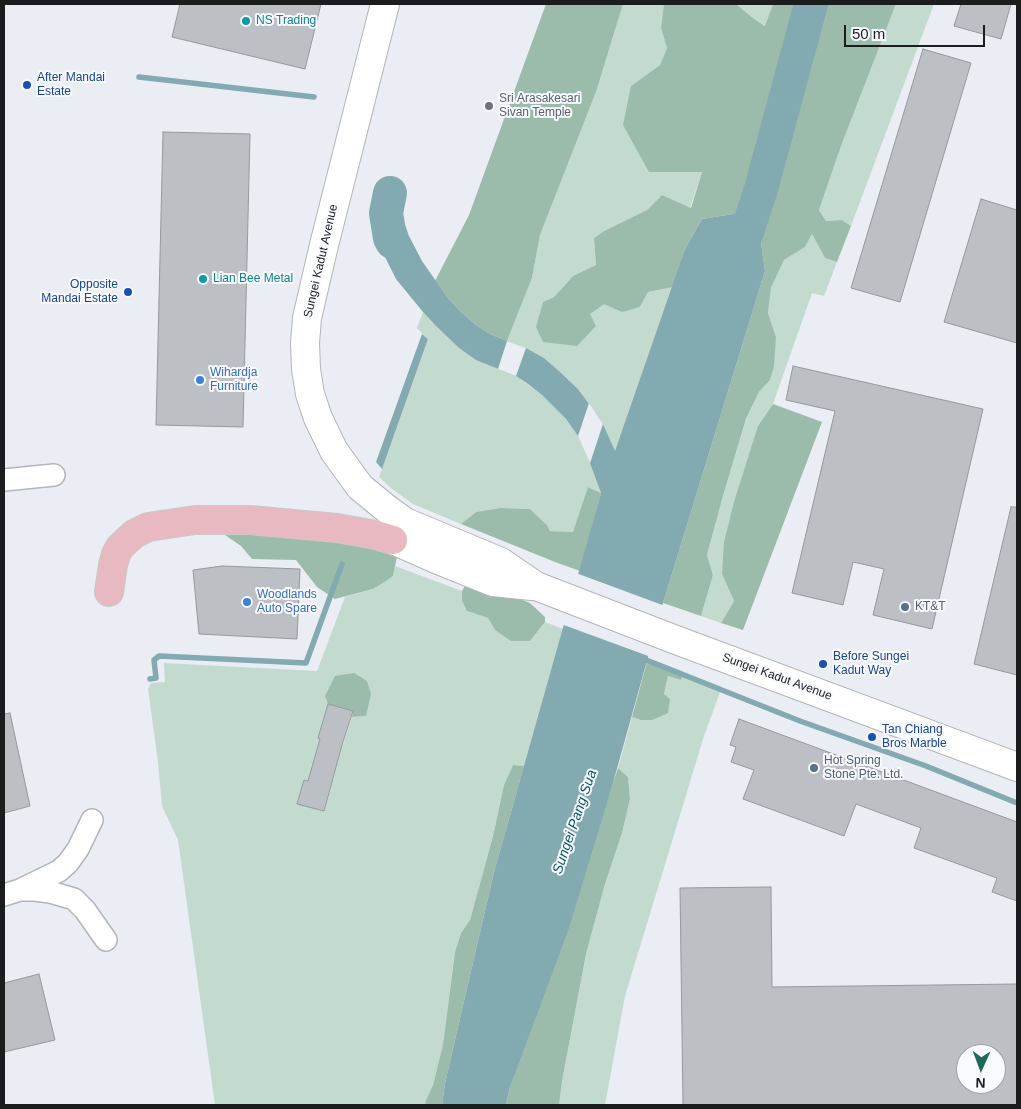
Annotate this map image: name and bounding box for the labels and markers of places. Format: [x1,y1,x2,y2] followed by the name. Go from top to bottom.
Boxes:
[256,14,316,28] place label: NS Trading
[240,15,252,27] marker: NS Trading
[37,71,105,99] place label: After Mandai Estate
[21,79,33,91] marker: After Mandai Estate
[499,92,580,120] place label: Sri Arasakesari Sivan Temple
[483,100,495,112] marker: Sri Arasakesari Sivan Temple
[213,272,293,286] place label: Lian Bee Metal
[197,273,209,285] marker: Lian Bee Metal
[41,278,118,306] place label: Opposite Mandai Estate
[122,286,134,298] marker: Opposite Mandai Estate
[210,366,258,394] place label: Wihardja Furniture
[194,374,206,386] marker: Wihardja Furniture
[257,588,317,616] place label: Woodlands Auto Spare
[241,596,253,608] marker: Woodlands Auto Spare
[915,600,946,614] place label: KT&T
[899,601,911,613] marker: KT&T
[833,650,909,678] place label: Before Sungei Kadut Way
[817,658,829,670] marker: Before Sungei Kadut Way
[882,723,947,751] place label: Tan Chiang Bros Marble
[866,731,878,743] marker: Tan Chiang Bros Marble
[824,754,903,782] place label: Hot Spring Stone Pte. Ltd.
[808,762,820,774] marker: Hot Spring Stone Pte. Ltd.

